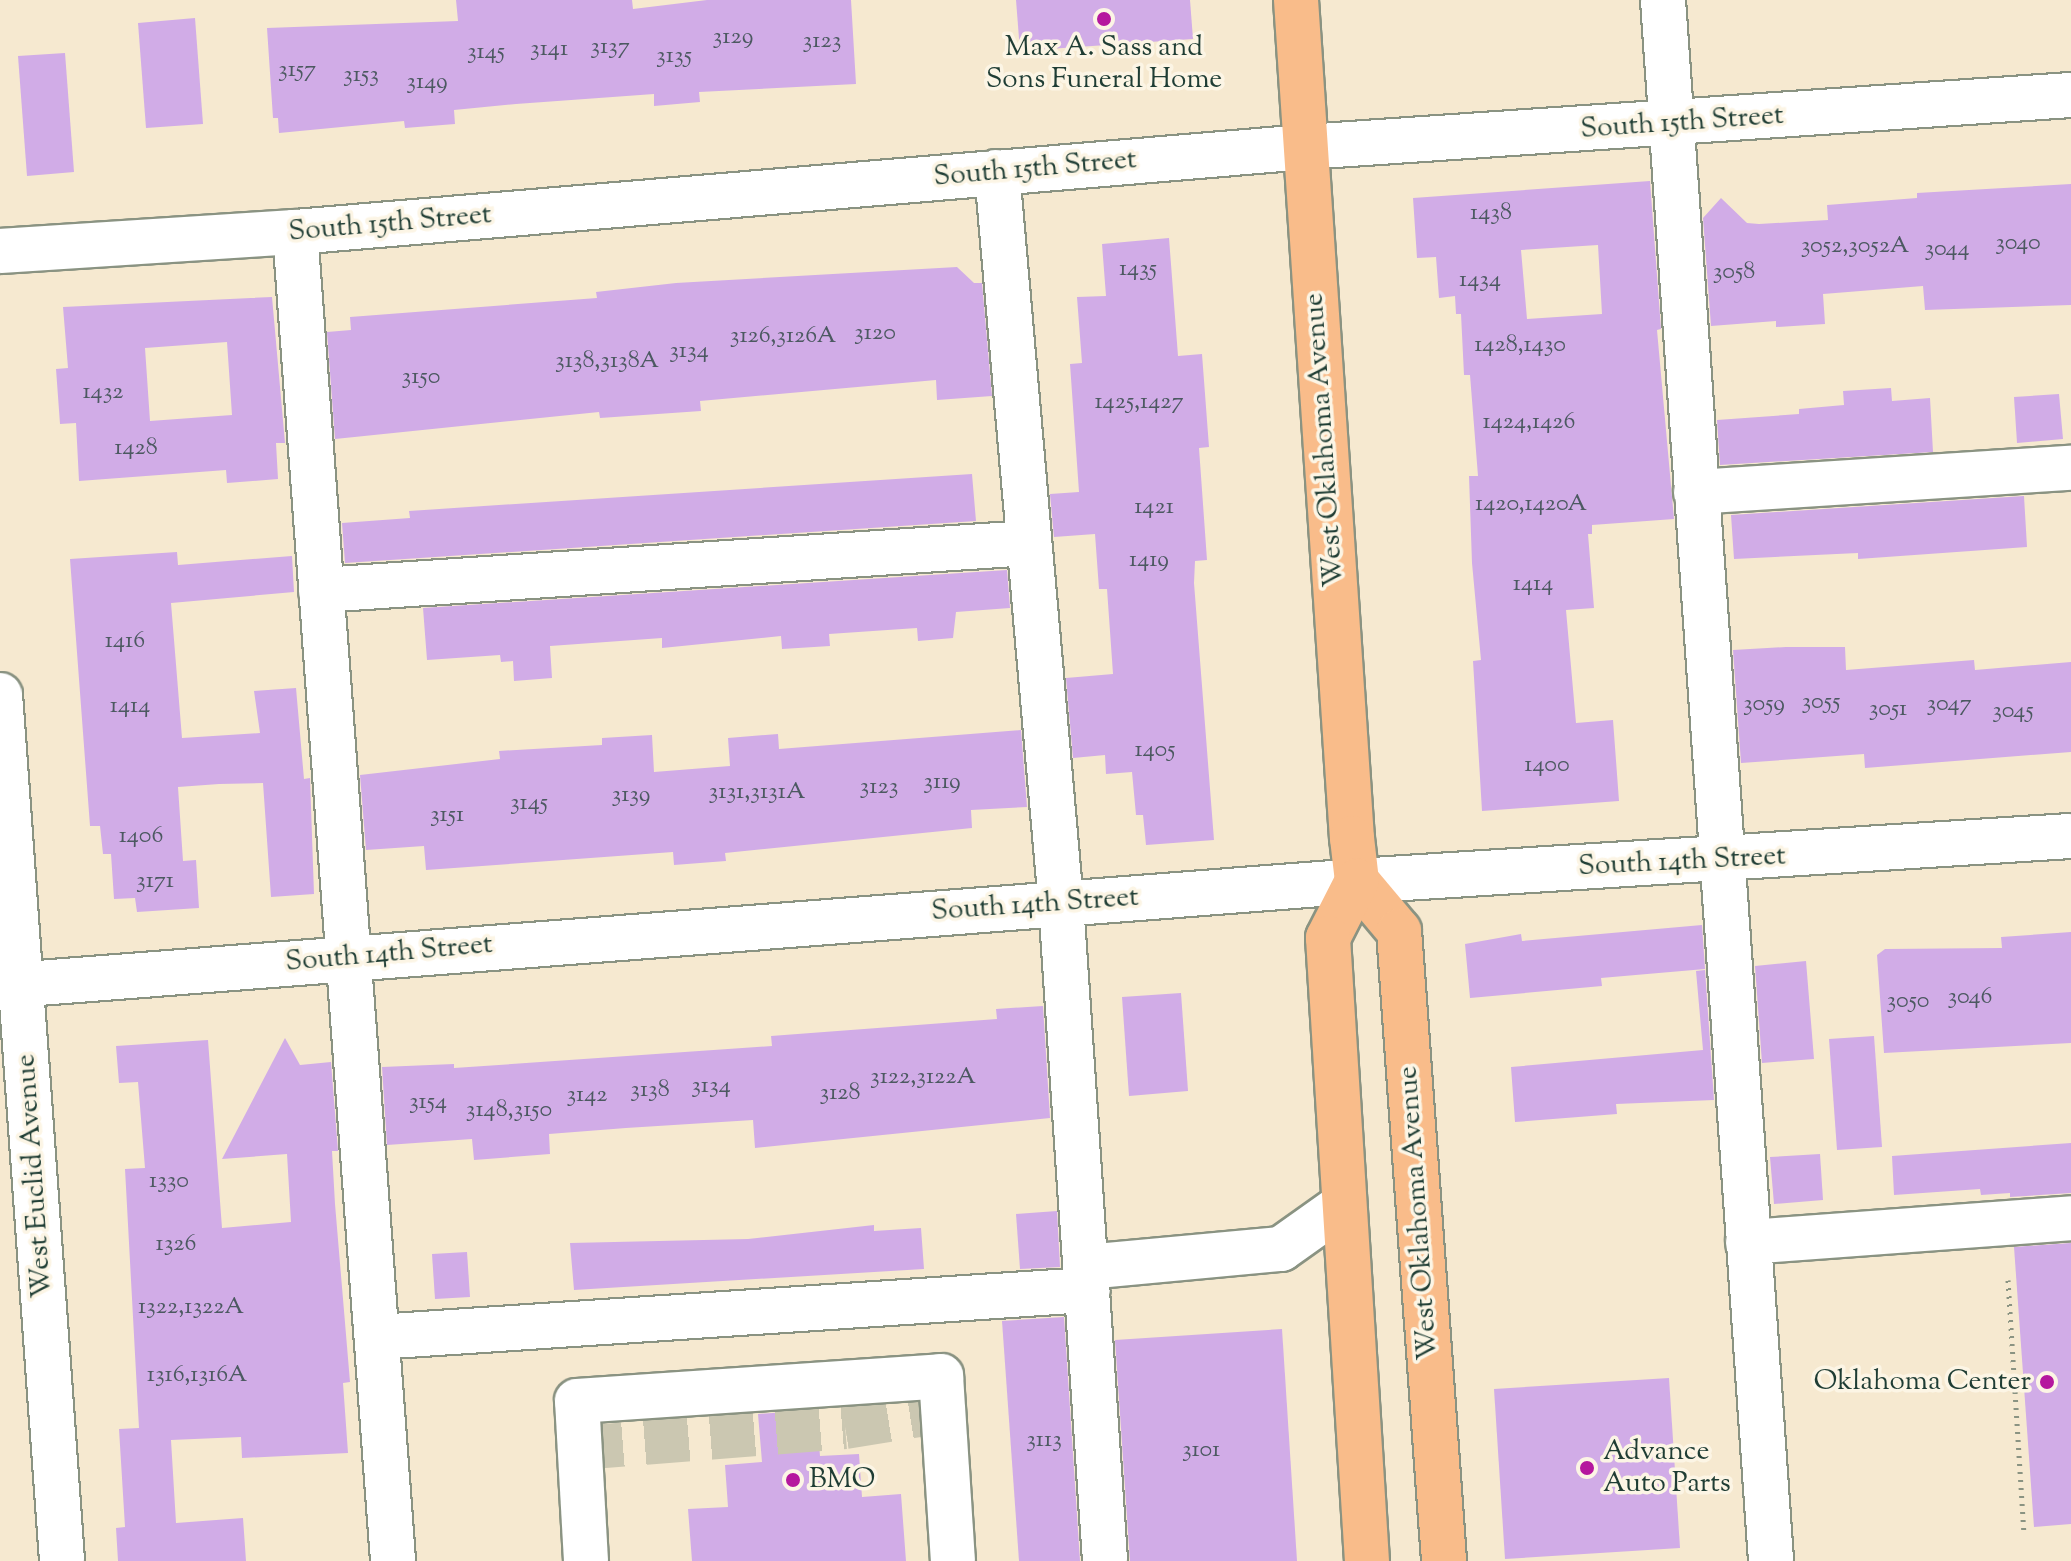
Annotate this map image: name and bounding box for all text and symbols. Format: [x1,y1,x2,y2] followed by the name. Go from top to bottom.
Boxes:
[1095,10,1113,28] marker: Max A. Sass and Sons Funeral Home
[713,24,753,52] house number: 3129
[803,28,841,56] house number: 3123
[986,31,1222,97] place label: Max A. Sass and Sons Funeral Home
[590,34,630,62] house number: 3137
[530,36,568,64] house number: 3141
[467,39,505,67] house number: 3145
[656,43,692,71] house number: 3135
[278,57,316,85] house number: 3157
[343,62,379,90] house number: 3153
[406,69,448,97] house number: 3149
[1579,99,1785,147] street label: South 15th Street
[932,143,1138,195] street label: South 15th Street
[287,198,493,250] street label: South 15th Street
[1470,200,1512,228] house number: 1438
[1995,230,2041,258] house number: 3040
[1801,233,1909,261] house number: 3052,3052A
[1924,236,1970,264] house number: 3044
[1119,256,1157,284] house number: 1435
[1713,259,1755,287] house number: 3058
[1459,267,1501,295] house number: 1434
[1298,292,1352,588] street label: West Oklahoma Avenue
[854,320,896,348] house number: 3120
[730,323,836,351] house number: 3126,3126A
[1474,332,1566,360] house number: 1428,1430
[669,338,709,366] house number: 3134
[555,348,659,376] house number: 3138,3138A
[402,364,440,392] house number: 3150
[82,379,124,407] house number: 1432
[1094,389,1184,417] house number: 1425,1427
[1483,409,1575,437] house number: 1424,1426
[114,435,158,463] house number: 1428
[1475,491,1587,519] house number: 1420,1420A
[1134,494,1174,522] house number: 1421
[1129,547,1169,575] house number: 1419
[1513,571,1553,599] house number: 1414
[105,628,145,656] house number: 1416
[1802,689,1840,717] house number: 3055
[1743,691,1785,719] house number: 3059
[1926,691,1972,719] house number: 3047
[110,693,150,721] house number: 1414
[1869,696,1907,724] house number: 3051
[1992,698,2034,726] house number: 3045
[1135,737,1175,765] house number: 1405
[1524,752,1570,780] house number: 1400
[923,769,961,797] house number: 3119
[860,774,898,802] house number: 3123
[709,779,805,807] house number: 3131,3131A
[612,782,650,810] house number: 3139
[510,790,548,818] house number: 3145
[430,802,464,830] house number: 3151
[119,823,163,851] house number: 1406
[1577,840,1787,884] street label: South 14th Street
[136,868,174,896] house number: 3171
[930,881,1140,929] street label: South 14th Street
[284,928,494,980] street label: South 14th Street
[1948,984,1992,1012] house number: 3046
[1886,988,1930,1016] house number: 3050
[10,1053,60,1299] street label: West Euclid Avenue
[870,1064,976,1092] house number: 3122,3122A
[1392,1065,1446,1361] street label: West Oklahoma Avenue
[691,1073,731,1101] house number: 3134
[630,1077,670,1105] house number: 3138
[819,1080,861,1108] house number: 3128
[566,1082,608,1110] house number: 3142
[409,1089,447,1117] house number: 3154
[466,1097,552,1125] house number: 3148,3150
[149,1168,189,1196] house number: 1330
[155,1231,197,1259] house number: 1326
[138,1294,244,1322] house number: 1322,1322A
[147,1362,247,1390] house number: 1316,1316A
[1813,1365,2031,1399] place label: Oklahoma Center
[2038,1373,2056,1391] marker: Oklahoma Center
[1026,1427,1062,1455] house number: 3113
[1603,1435,1731,1501] place label: Advance Auto Parts
[1182,1437,1220,1465] house number: 3101
[1578,1459,1596,1477] marker: Advance Auto Parts
[809,1463,875,1497] place label: BMO
[784,1471,802,1489] marker: BMO

